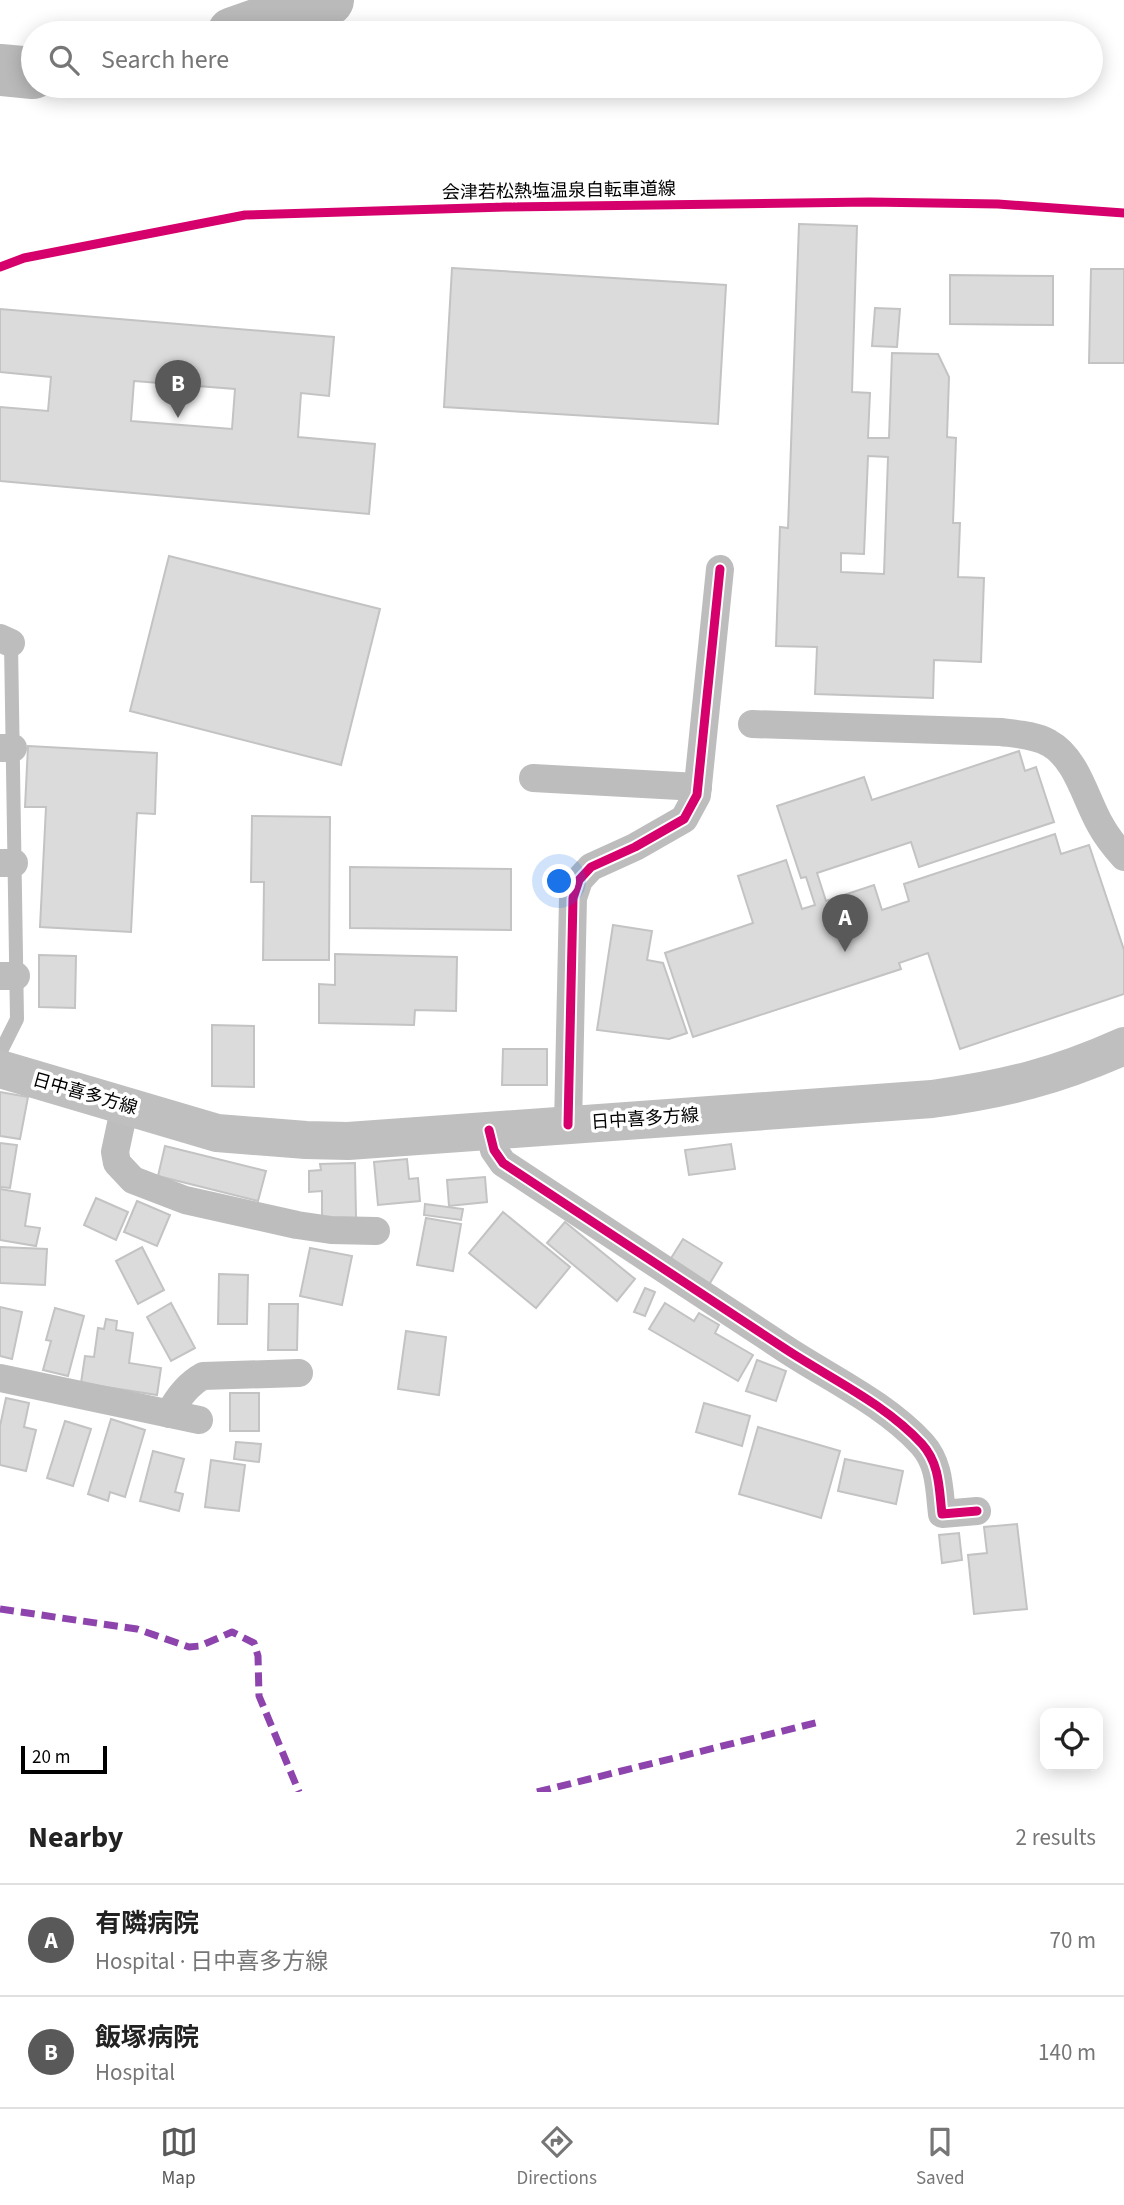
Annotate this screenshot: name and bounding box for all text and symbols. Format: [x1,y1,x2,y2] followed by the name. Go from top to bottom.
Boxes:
[21,21,1103,98] search box
[45,41,83,79] icon: search
[101,41,229,78] text: Search here
[442,176,676,206] street label: 会津若松熱塩温泉自転車道線
[155,360,201,418] pin: B
[542,864,576,898] your location
[822,894,868,952] pin: A
[30,1067,140,1121] street label: 日中喜多方線
[590,1103,700,1135] street label: 日中喜多方線
[1040,1708,1103,1771] map controls
[1040,1708,1103,1771] button: locate
[21,1743,107,1775] scale bar
[32,1744,70,1771] text: 20 m
[28,1816,123,1859] text: Nearby
[1016,1821,1096,1854] text: 2 results
[95,1905,199,1942] text: 有隣病院
[44,1924,58,1957] text: A
[1049,1924,1096,1957] text: 70 m
[95,1945,328,1978] text: Hospital · 日中喜多方線
[95,2019,199,2056] text: 飯塚病院
[44,2036,58,2069] text: B
[1038,2036,1096,2069] text: 140 m
[95,2056,175,2089] text: Hospital
[160,2123,198,2192] tab: Map
[517,2123,597,2192] tab: Directions
[916,2123,964,2192] tab: Saved

